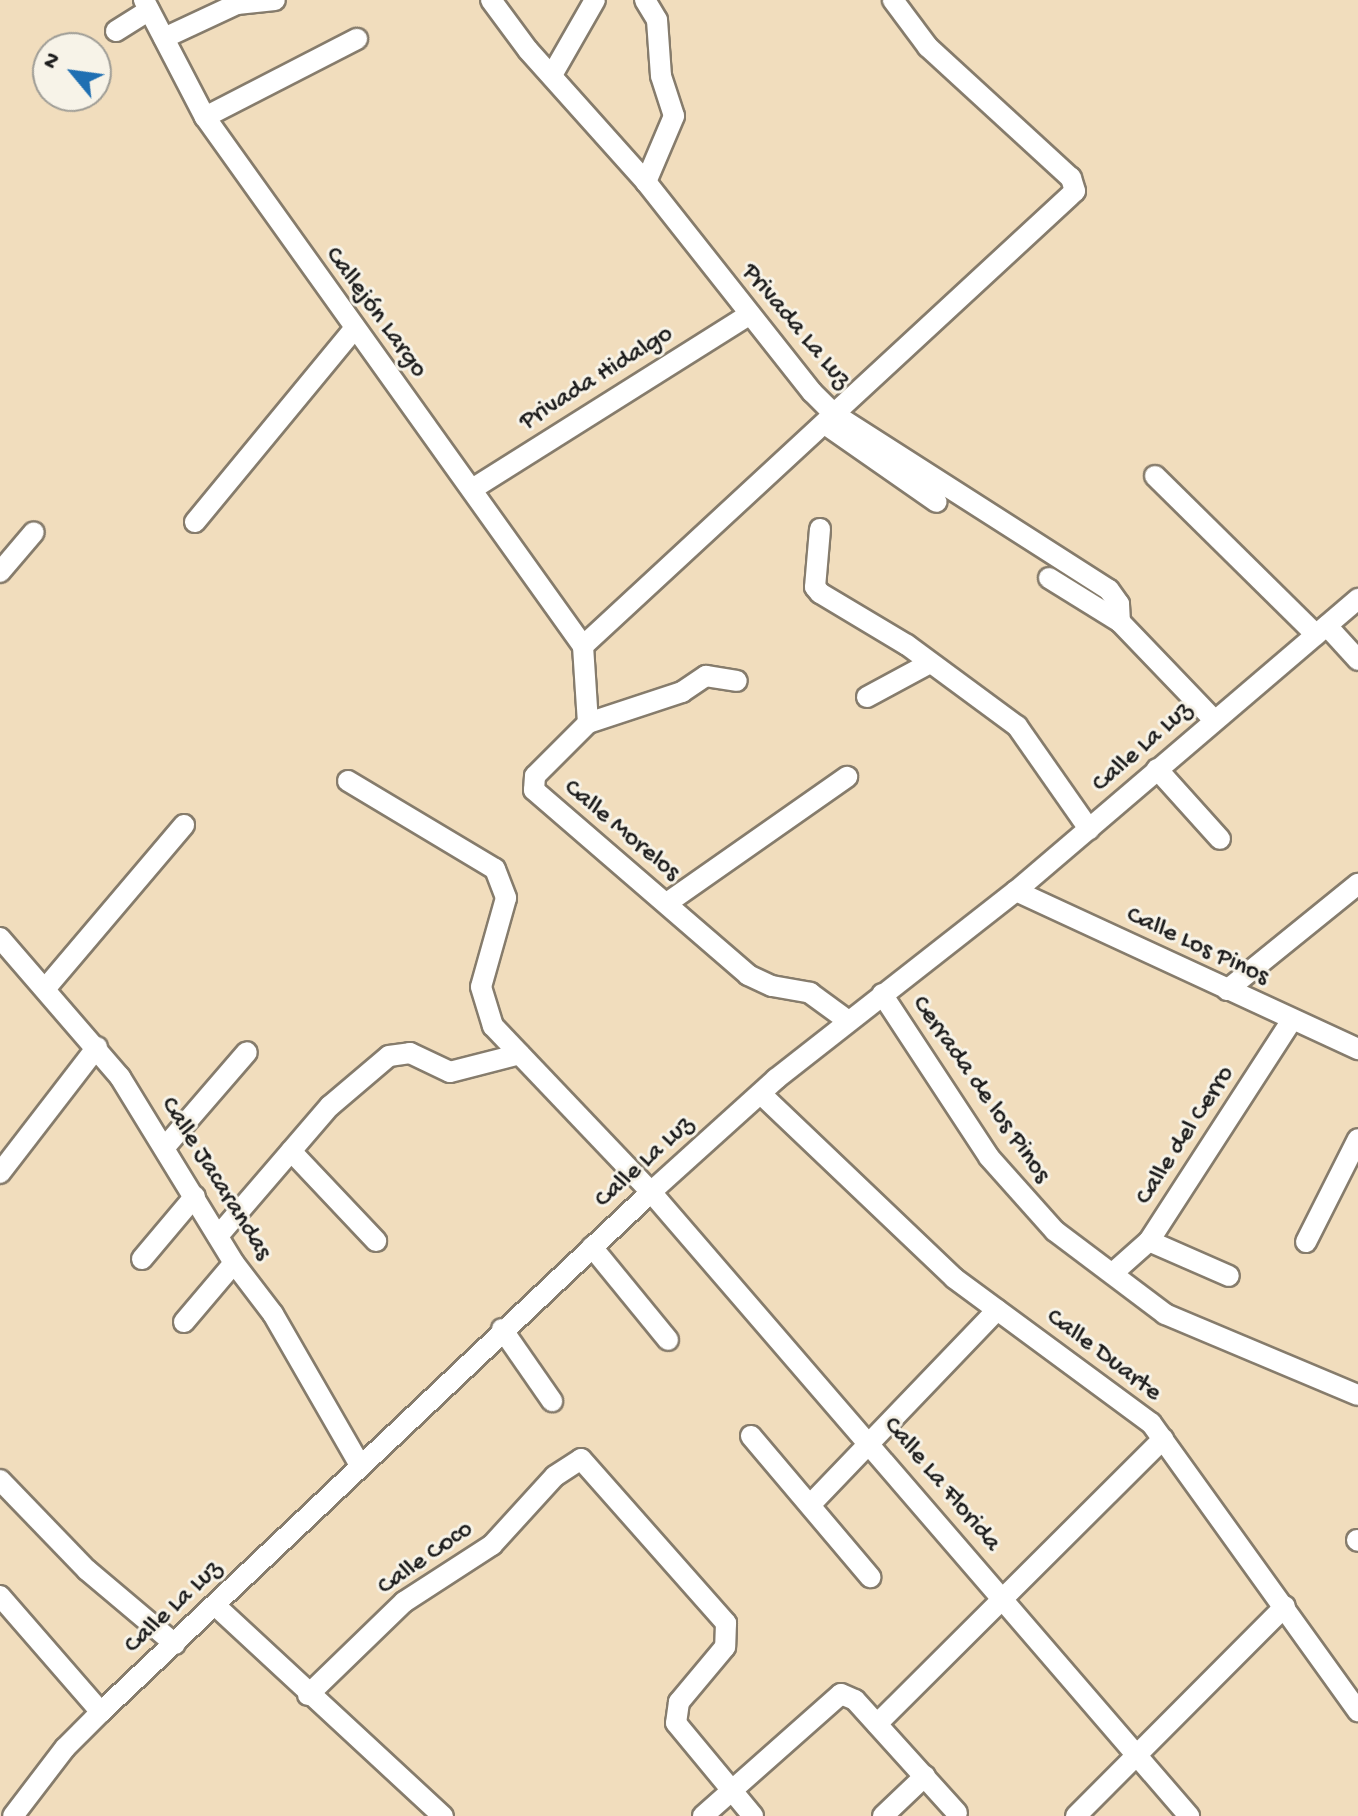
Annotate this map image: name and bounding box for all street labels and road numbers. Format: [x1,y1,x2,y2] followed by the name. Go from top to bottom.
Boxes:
[317,241,433,385] street label: Callejón Largo
[733,258,857,396] street label: Privada La Luz
[515,319,679,439] street label: Privada Hidalgo
[1086,696,1200,800] street label: Calle La Luz
[556,773,686,889] street label: Calle Morelos
[1121,900,1273,994] street label: Calle Los Pinos
[904,990,1056,1190] street label: Cerrada de los Pinos
[1129,1061,1243,1211] street label: Calle del Cerro
[152,1092,278,1266] street label: Calle Jacarandas
[589,1110,701,1216] street label: Calle La Luz
[1039,1303,1167,1409] street label: Calle Duarte
[875,1411,1007,1559] street label: Calle La Florida
[372,1515,480,1603] street label: Calle Coco
[118,1555,230,1661] street label: Calle La Luz

